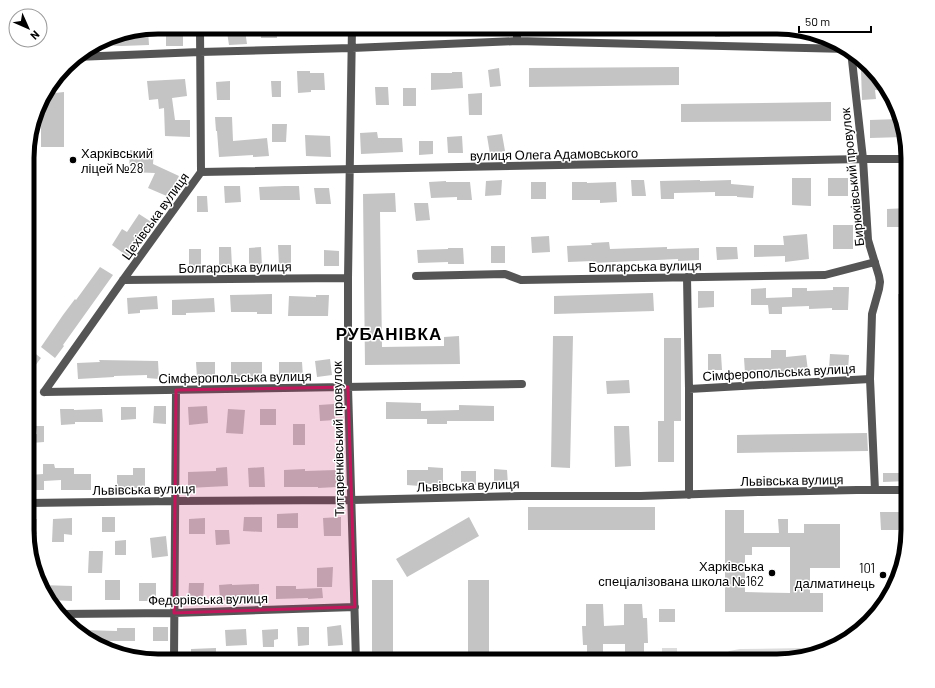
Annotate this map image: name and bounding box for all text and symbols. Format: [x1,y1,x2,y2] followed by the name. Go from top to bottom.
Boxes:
[8,8,48,48] north arrow
[799,8,871,34] scale bar
[805,14,830,28] text: 50 m
[28,28,43,43] text: N
[837,107,867,247] street label: Бирюківський провулок
[81,145,153,176] place label: Харківський ліцей №28
[470,145,638,163] street label: вулиця Олега Адамовського
[68,155,78,165] marker: Харківський ліцей №28
[118,169,192,263] street label: Цехівська вулиця
[588,257,702,275] street label: Болгарська вулиця
[178,258,292,276] street label: Болгарська вулиця
[336,323,442,343] district label: РУБАНІВКА
[702,360,856,384] street label: Сімферопольська вулиця
[329,361,347,517] street label: Титаренківський провулок
[158,368,312,386] street label: Сімферопольська вулиця
[740,471,844,489] street label: Львівська вулиця
[416,475,520,495] street label: Львівська вулиця
[92,480,196,498] street label: Львівська вулиця
[598,558,765,589] place label: Харківська спеціалізована школа №162
[795,560,875,591] place label: 101 далматинець
[767,568,777,578] marker: Харківська спеціалізована школа №162
[878,570,888,580] marker: 101 далматинець
[148,590,268,608] street label: Федорівська вулиця

